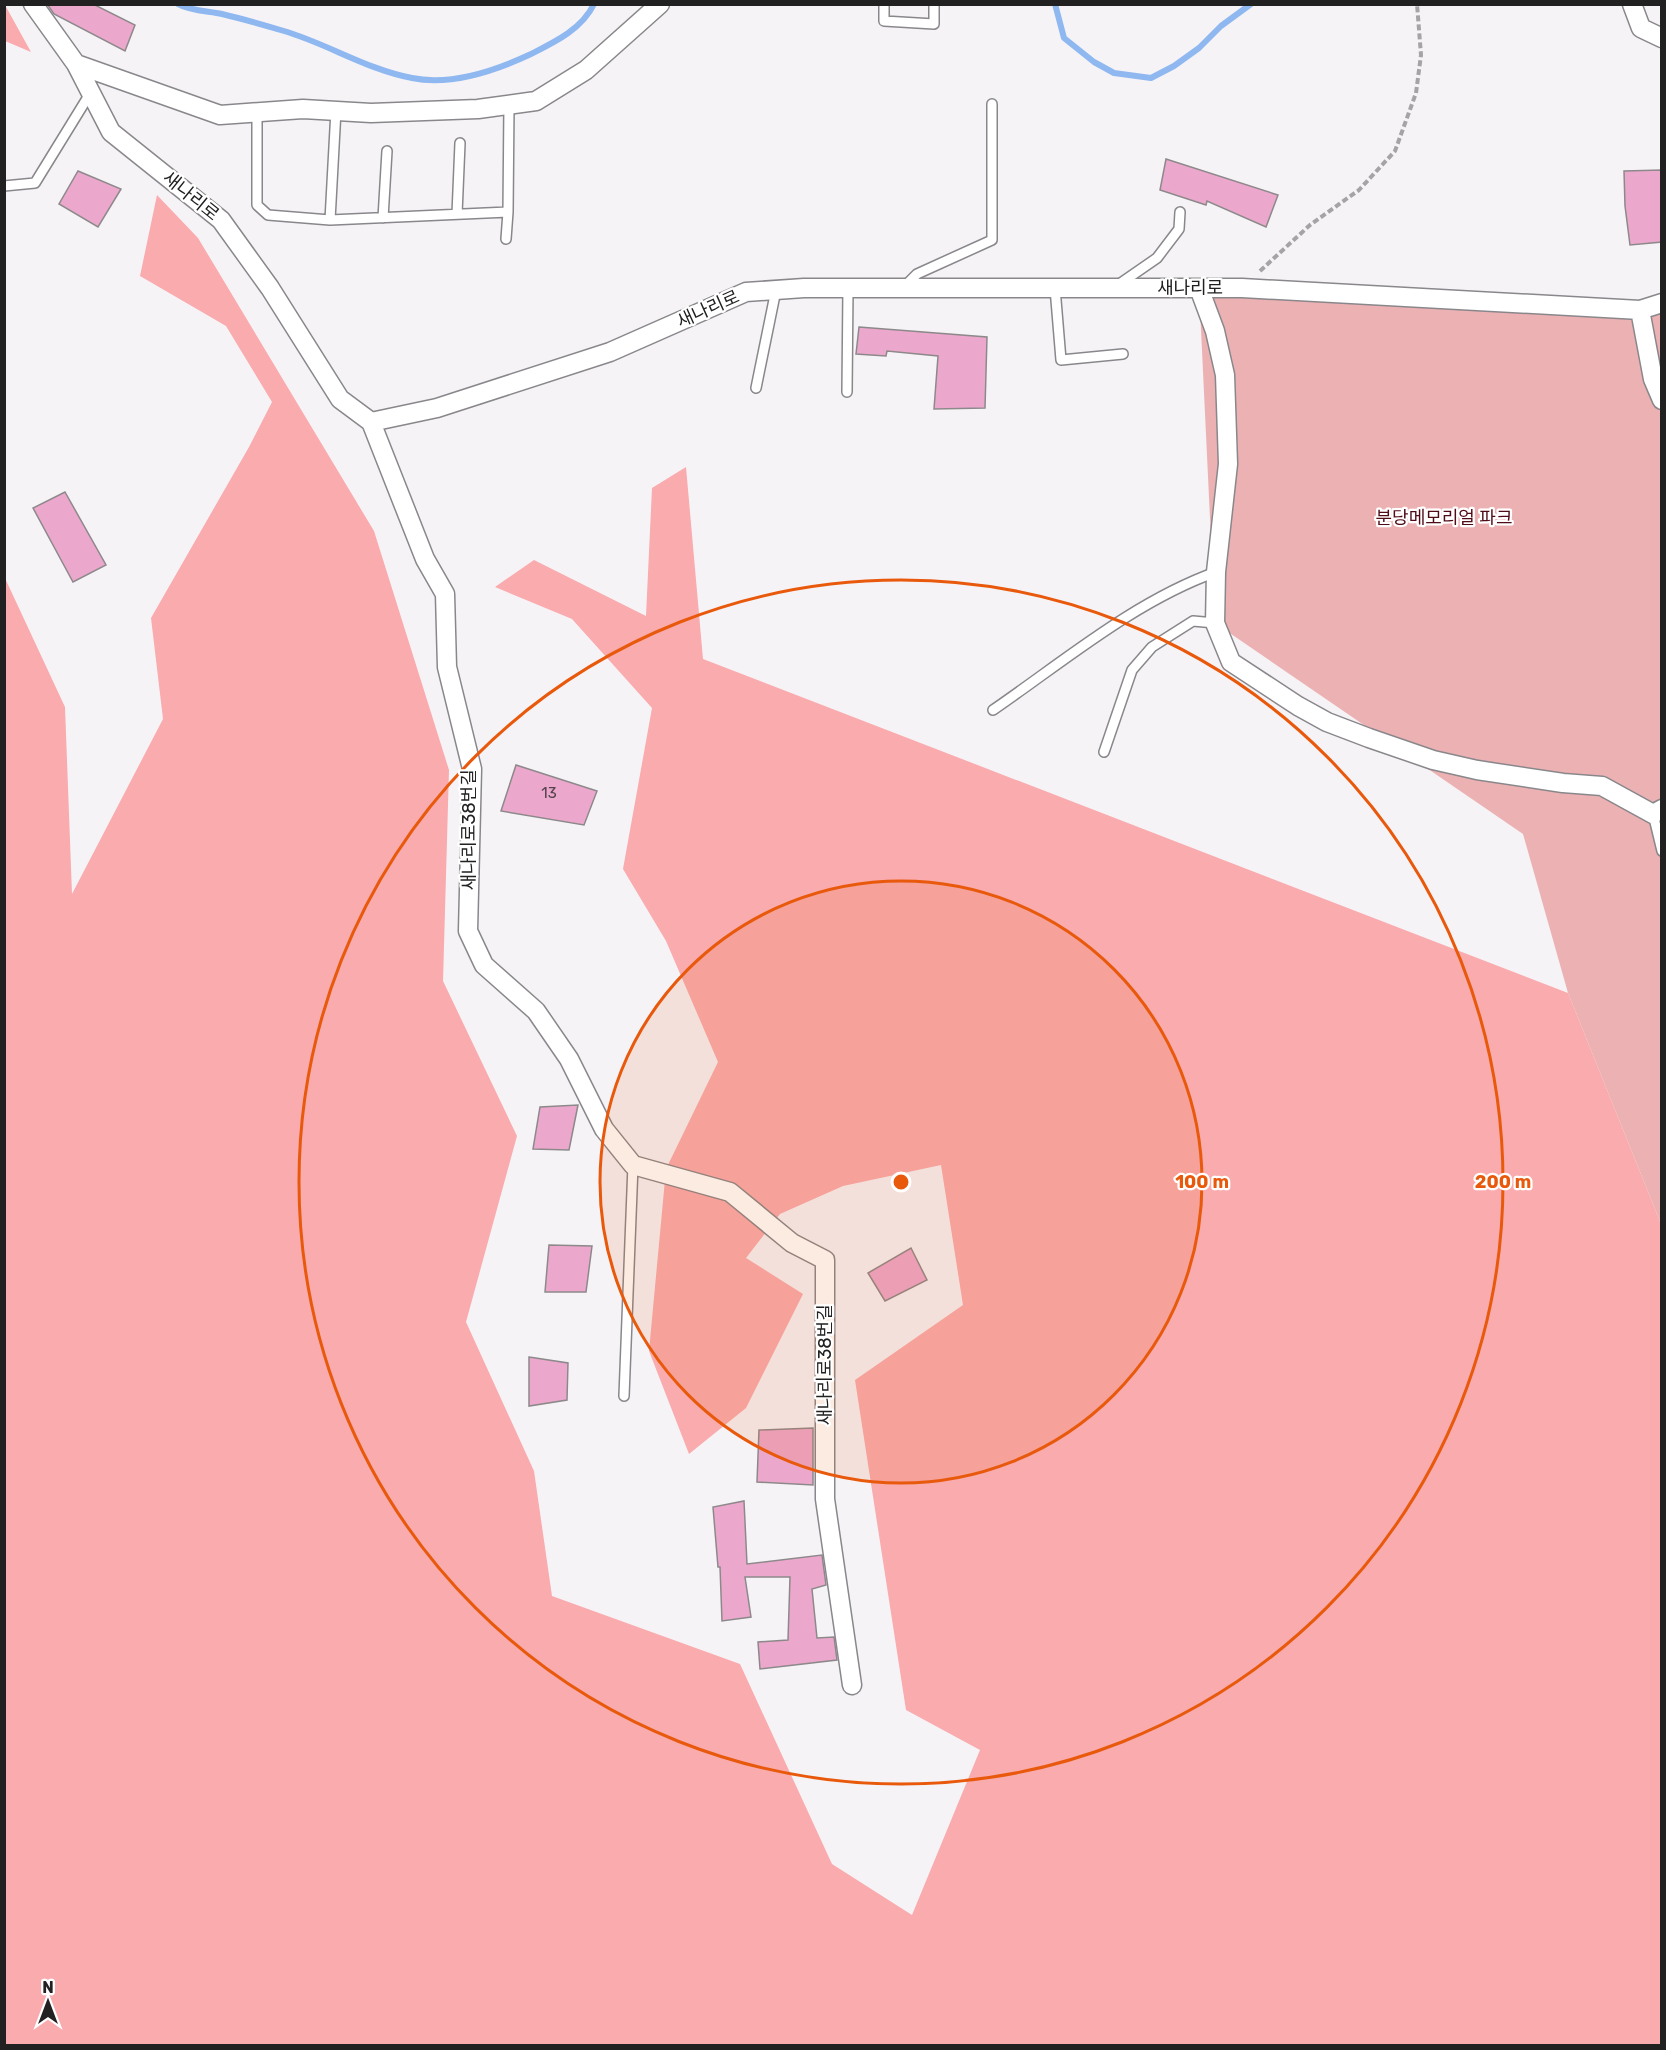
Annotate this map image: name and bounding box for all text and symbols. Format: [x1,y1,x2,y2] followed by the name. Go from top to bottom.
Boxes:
[158,167,224,225] street label: 새나리로
[1157,277,1223,299] street label: 새나리로
[673,285,743,333] street label: 새나리로
[1376,507,1512,529] park label: 분당메모리얼 파크
[458,769,480,891] street label: 새나리로38번길
[541,784,557,802] house number: 13
[1175,1171,1229,1193] text: 100 m
[1475,1171,1531,1193] text: 200 m
[891,1172,911,1192] centre of rings
[814,1304,836,1426] street label: 새나리로38번길
[18,1972,78,2032] north arrow
[42,1978,54,1997] text: N

